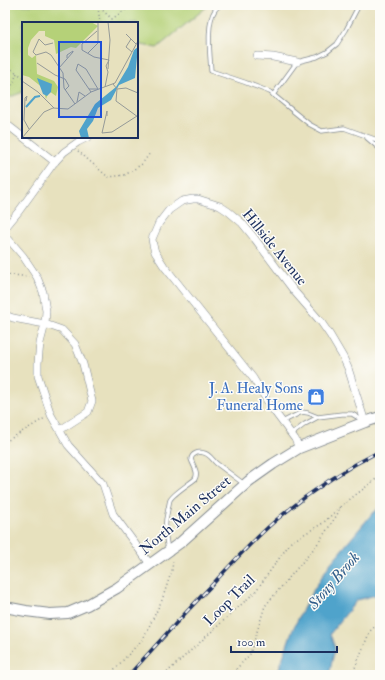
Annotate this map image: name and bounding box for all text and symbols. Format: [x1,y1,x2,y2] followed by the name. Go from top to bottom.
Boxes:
[22,22,138,138] inset map
[238,205,311,290] street label: Hillside Avenue
[208,379,303,415] place label: J. A. Healy Sons Funeral Home
[306,387,326,407] shop icon: J. A. Healy Sons Funeral Home
[136,472,235,559] street label: North Main Street
[303,548,364,614] water label: Stony Brook
[200,570,260,631] street label: Loop Trail
[231,628,337,654] scale bar
[237,635,266,650] text: 100 m

